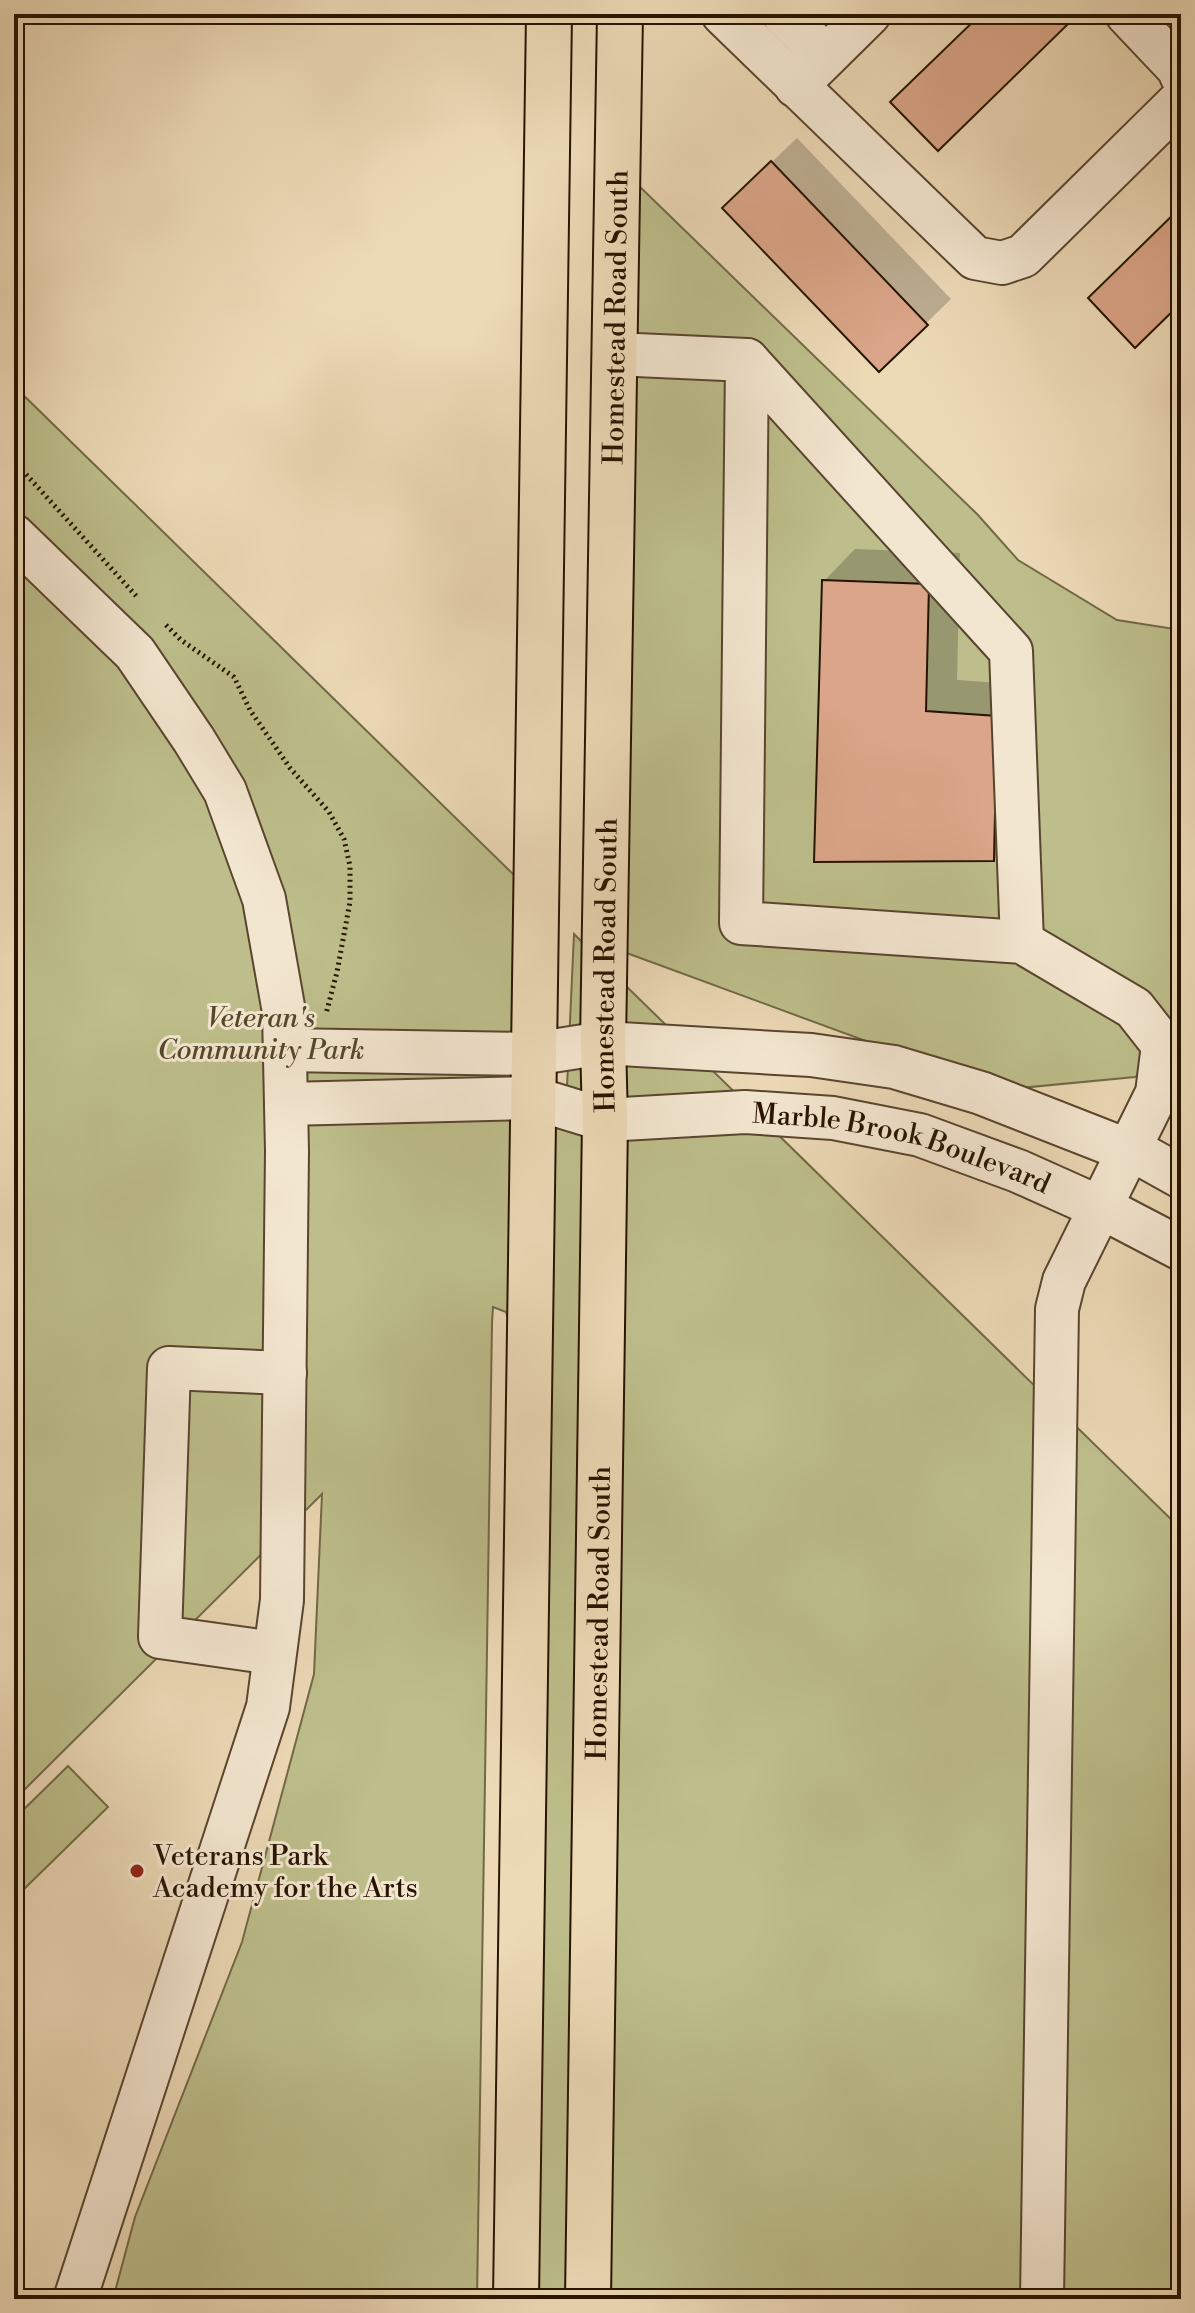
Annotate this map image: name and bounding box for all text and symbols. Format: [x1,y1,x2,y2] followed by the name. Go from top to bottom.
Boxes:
[597,169,636,465] street label: Homestead Road South
[587,817,626,1113] street label: Homestead Road South
[157,1001,365,1068] park label: Veteran's Community Park
[751,1097,1056,1202] street label: Marble Brook Boulevard
[580,1465,619,1761] street label: Homestead Road South
[152,1839,418,1906] place label: Veterans Park Academy for the Arts
[128,1862,146,1880] marker: Veterans Park Academy for the Arts

